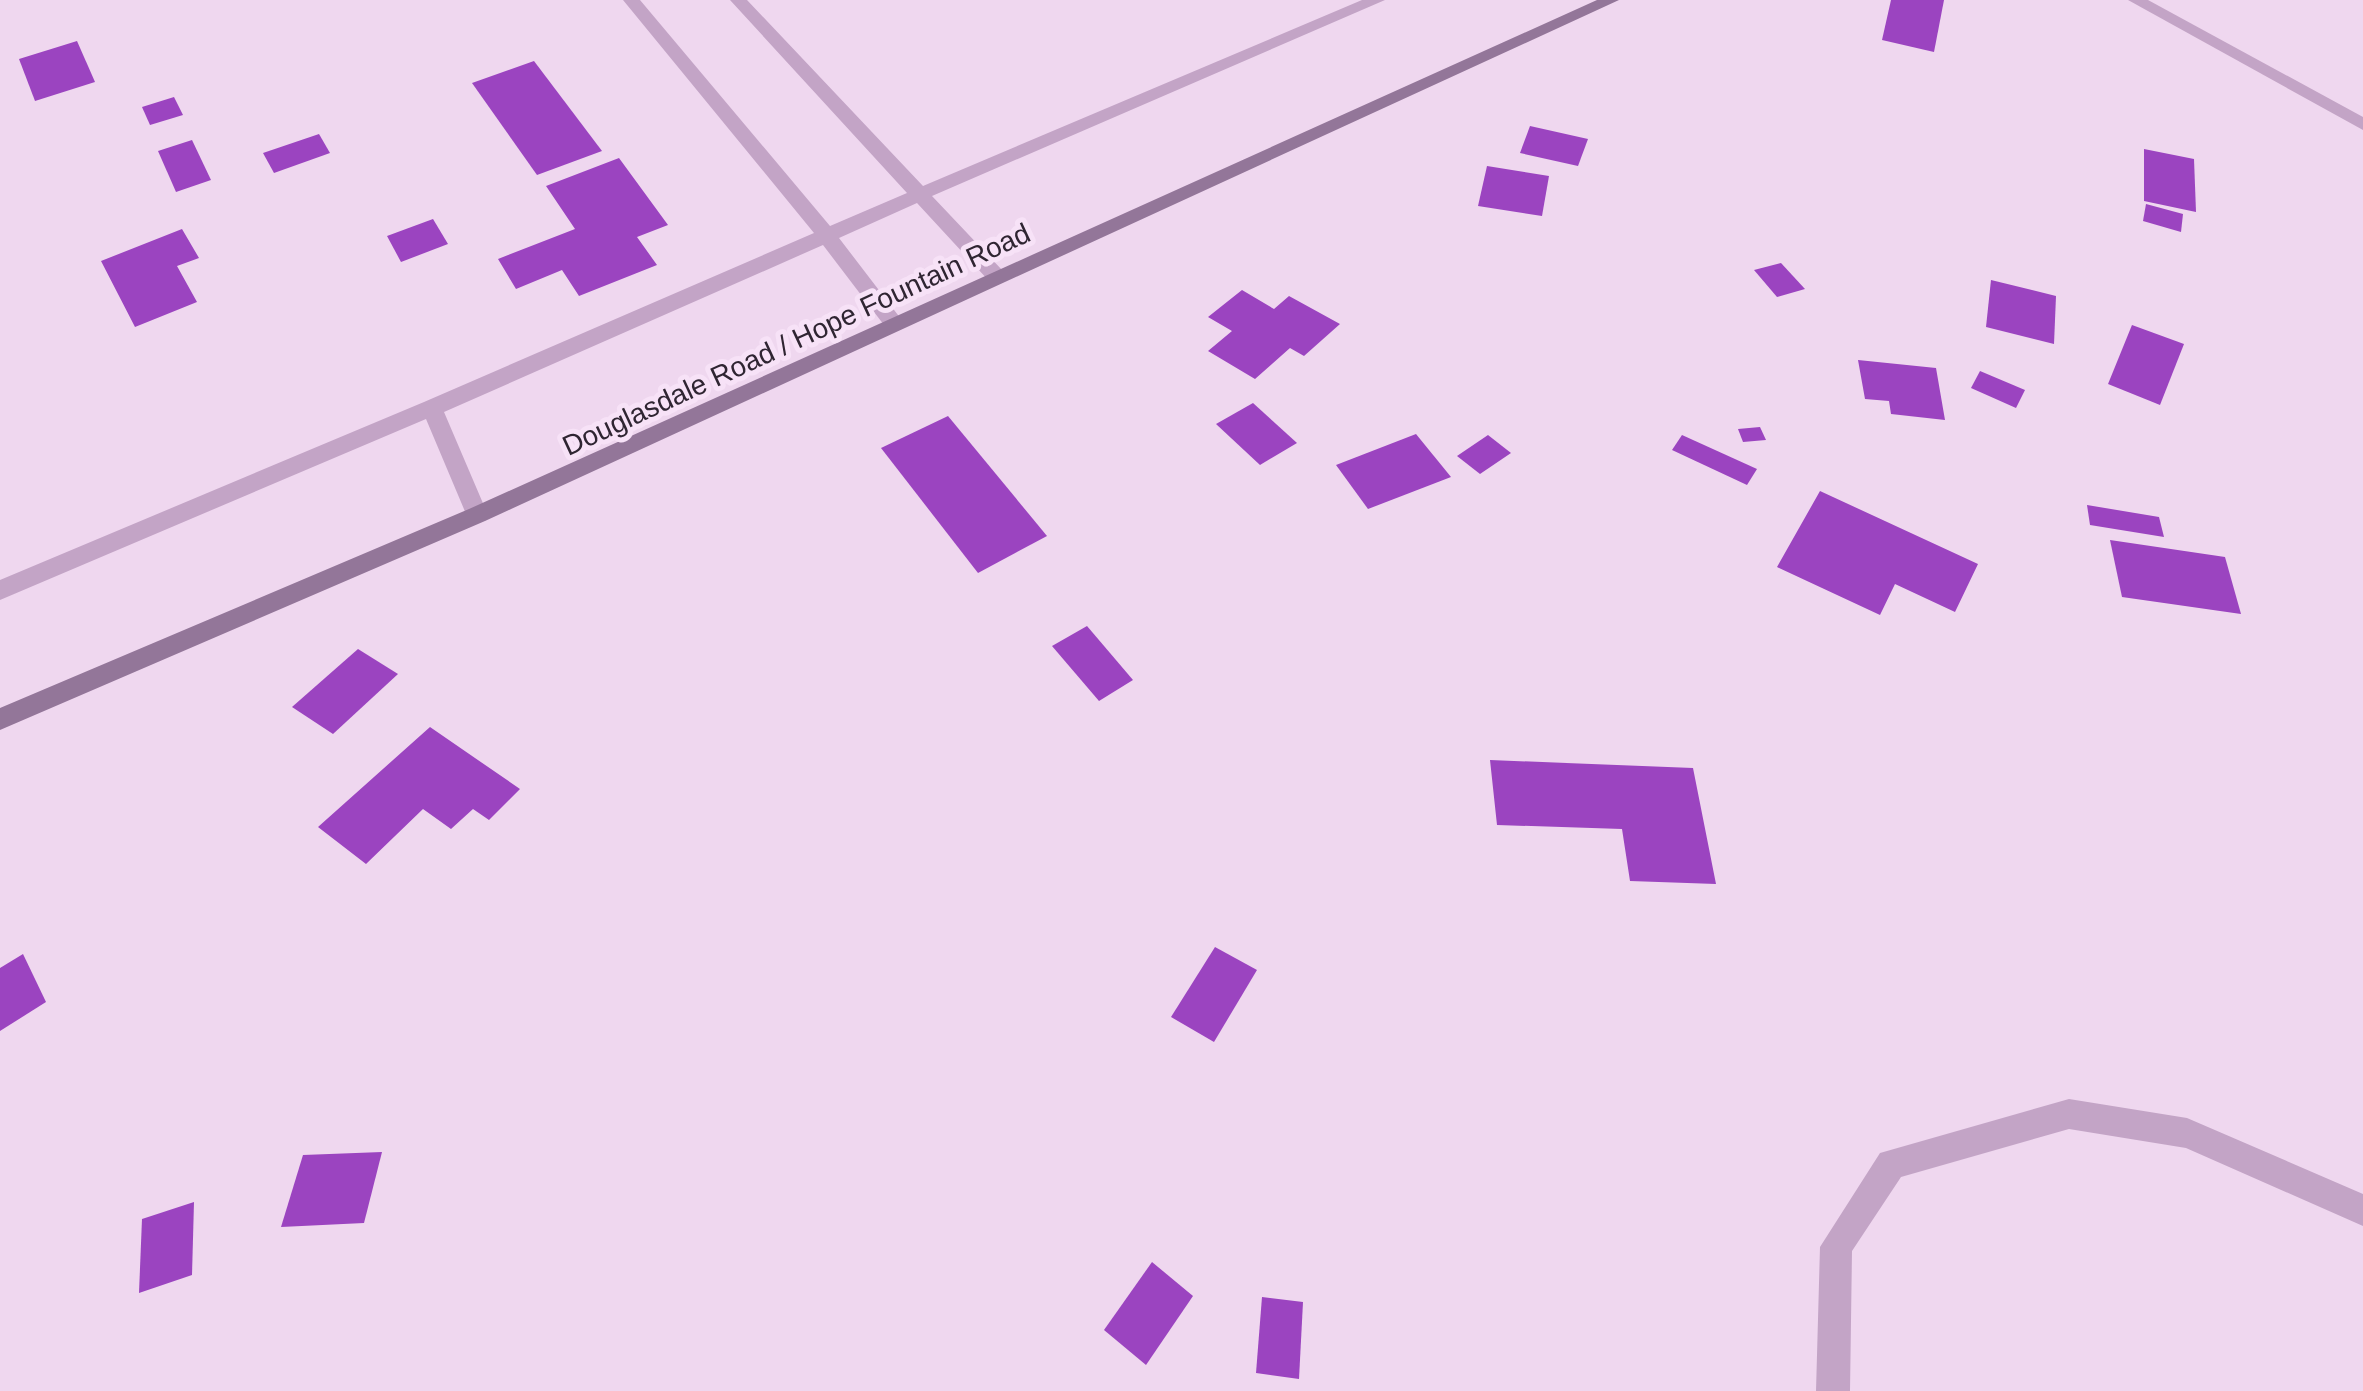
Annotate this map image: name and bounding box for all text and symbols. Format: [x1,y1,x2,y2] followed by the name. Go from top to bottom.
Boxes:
[558,217,1035,462] street label: Douglasdale Road / Hope Fountain Road

